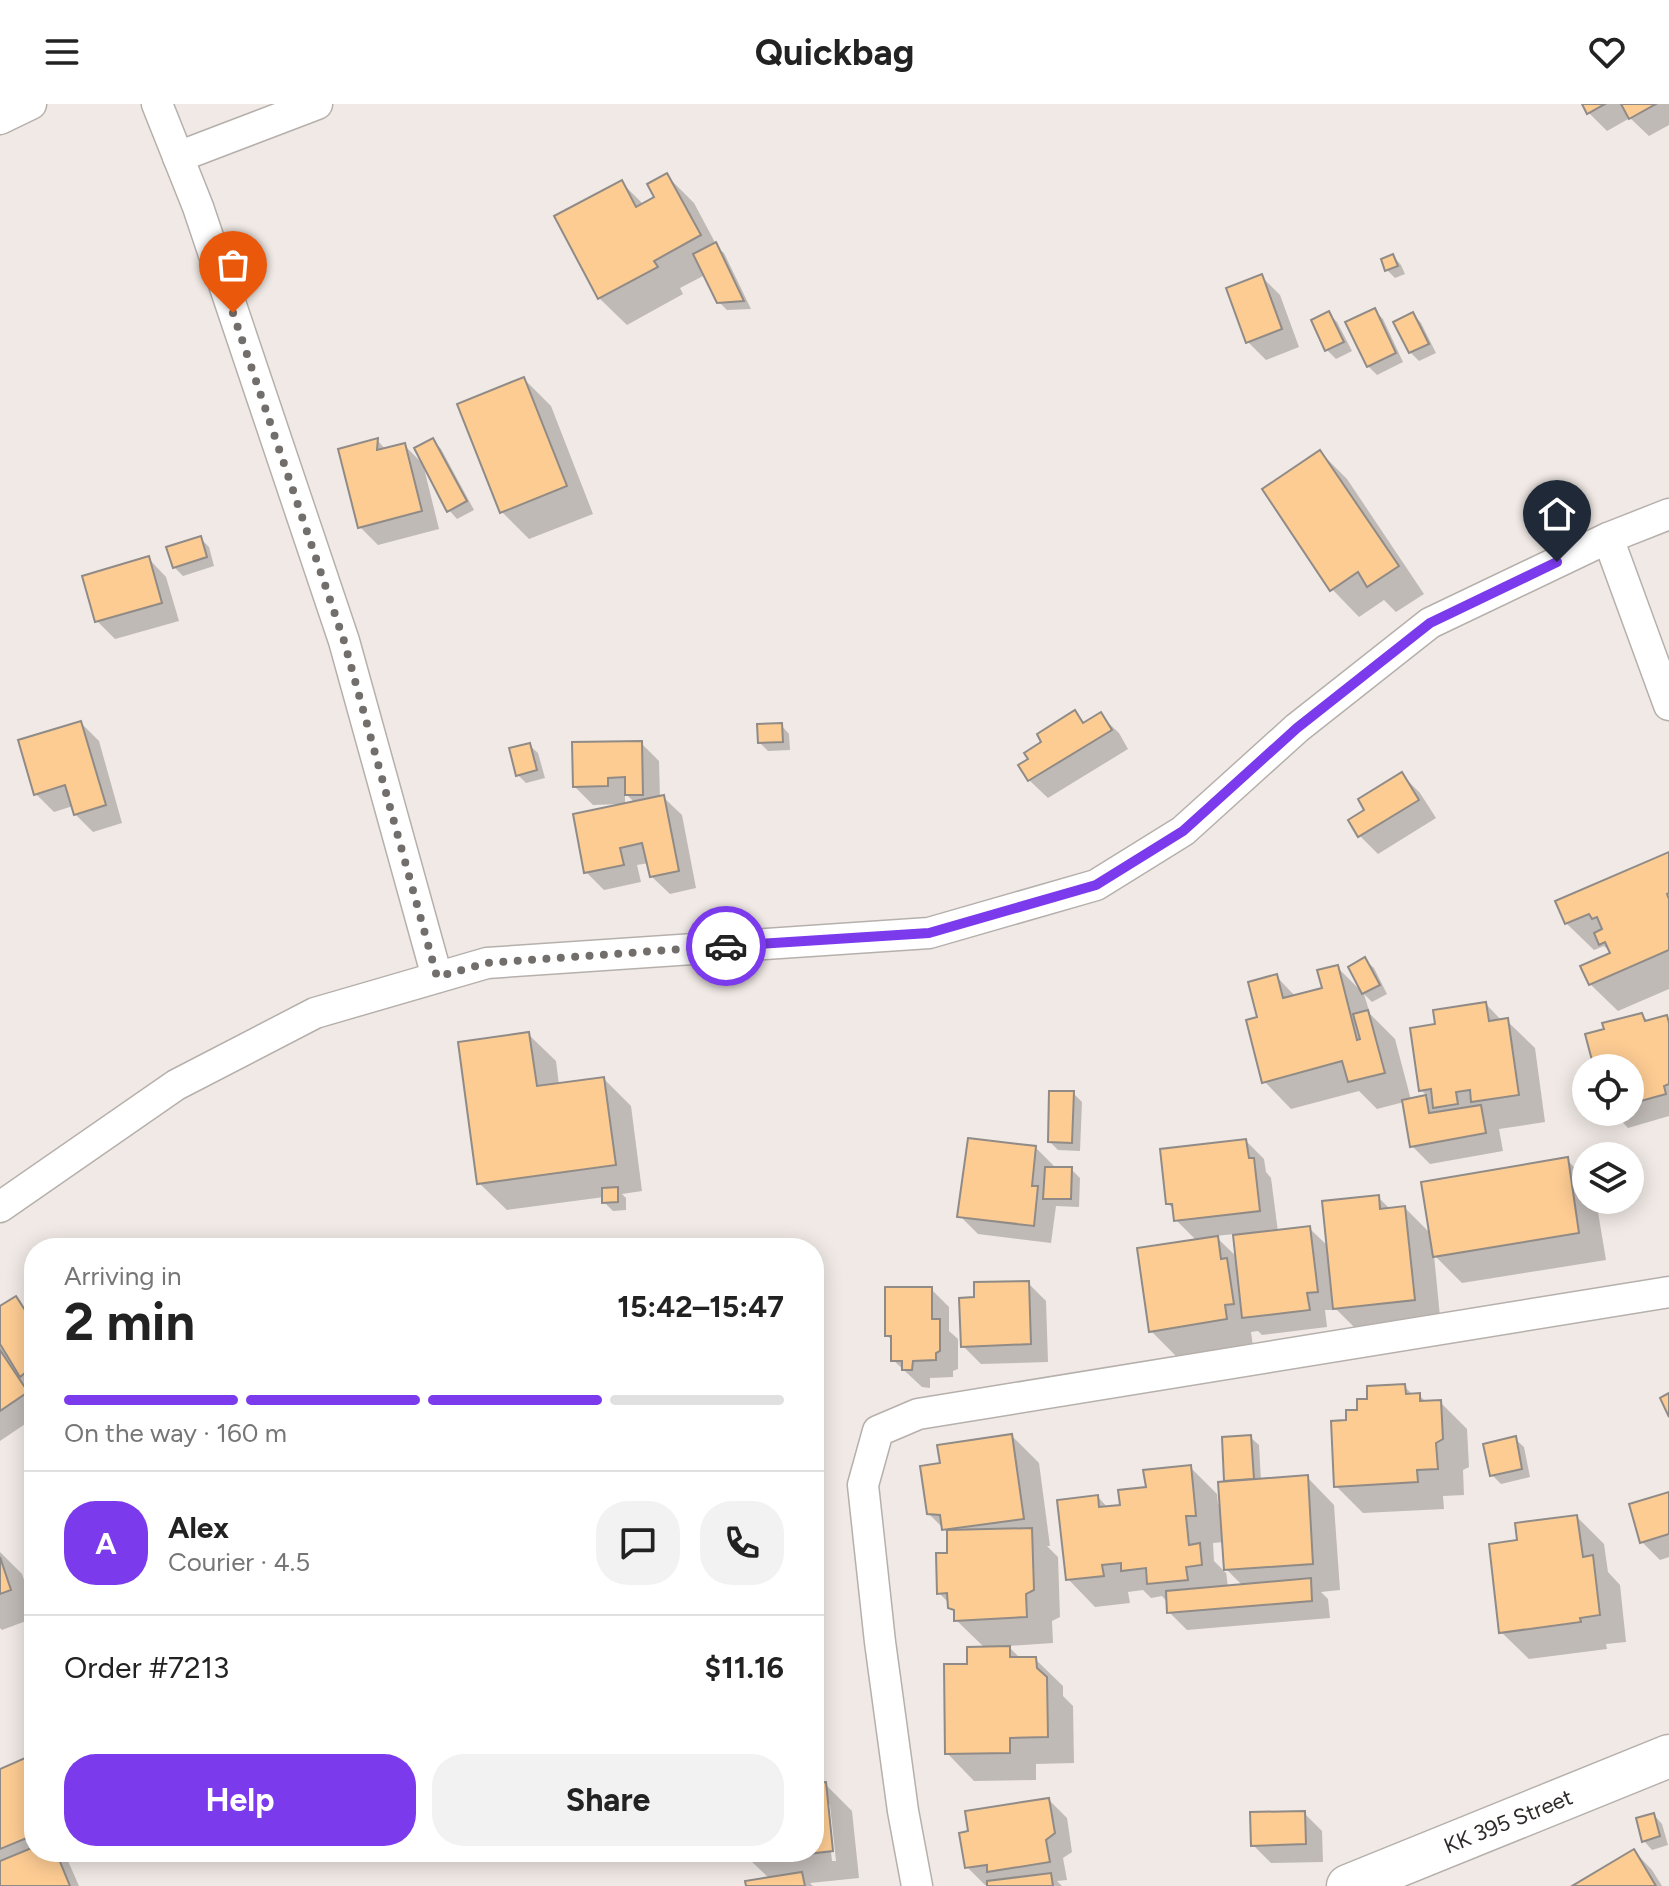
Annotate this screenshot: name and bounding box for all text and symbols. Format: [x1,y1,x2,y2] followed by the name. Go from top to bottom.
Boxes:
[40,30,84,74] icon: menu
[1585,30,1629,74] icon: heart
[755,31,914,74] text: Quickbag
[199,231,267,313] pin
[211,243,255,287] icon: bag
[1523,480,1591,562] pin
[1535,492,1579,536] icon: home
[686,906,766,986] courier
[704,924,748,968] icon: car
[1572,1054,1644,1214] map controls
[1572,1054,1644,1126] button: locate
[1572,1142,1644,1214] button: layers
[64,1260,182,1292] text: Arriving in
[617,1288,784,1325] text: 15:42–15:47
[64,1291,195,1353] text: 2 min
[64,1417,287,1449] text: On the way · 160 m
[596,1501,680,1585] button: chat
[700,1501,784,1585] button: phone
[168,1509,229,1546] text: Alex
[95,1525,117,1562] text: A
[168,1546,310,1578] text: Courier · 4.5
[64,1649,229,1686] text: Order #7213
[705,1649,784,1686] text: $11.16
[64,1754,416,1846] button: Help
[432,1754,784,1846] button: Share
[1440,1783,1576,1860] street label: KK 395 Street

